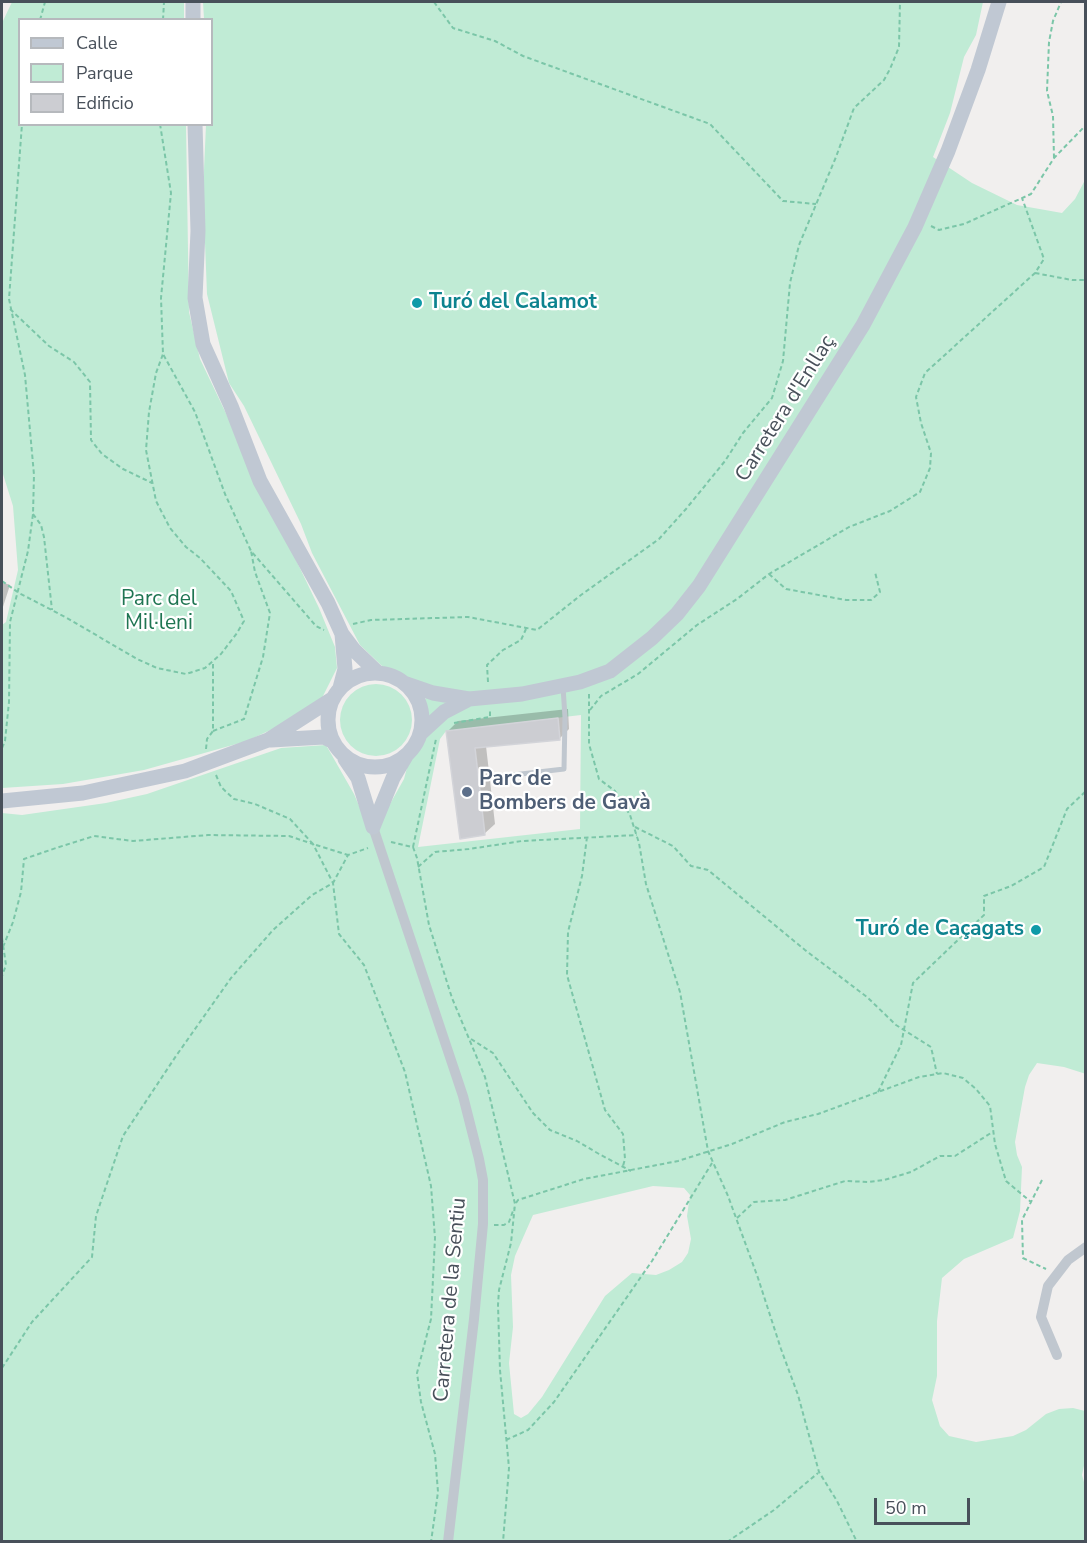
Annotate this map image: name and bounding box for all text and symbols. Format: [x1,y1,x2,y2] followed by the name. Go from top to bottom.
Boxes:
[18,18,213,126] legend
[76,31,118,55] text: Calle
[76,61,133,85] text: Parque
[76,91,134,115] text: Edificio
[429,290,597,316] place label: Turó del Calamot
[410,296,424,310] marker: Turó del Calamot
[731,331,841,487] street label: Carretera d'Enllaç
[121,587,197,637] park label: Parc del Mil·leni
[479,767,651,817] place label: Parc de Bombers de Gavà
[460,785,474,799] marker: Parc de Bombers de Gavà
[856,917,1024,943] place label: Turó de Caçagats
[1029,923,1043,937] marker: Turó de Caçagats
[430,1197,472,1403] street label: Carretera de la Sentiu
[877,1486,973,1524] scale bar
[885,1496,927,1520] text: 50 m

